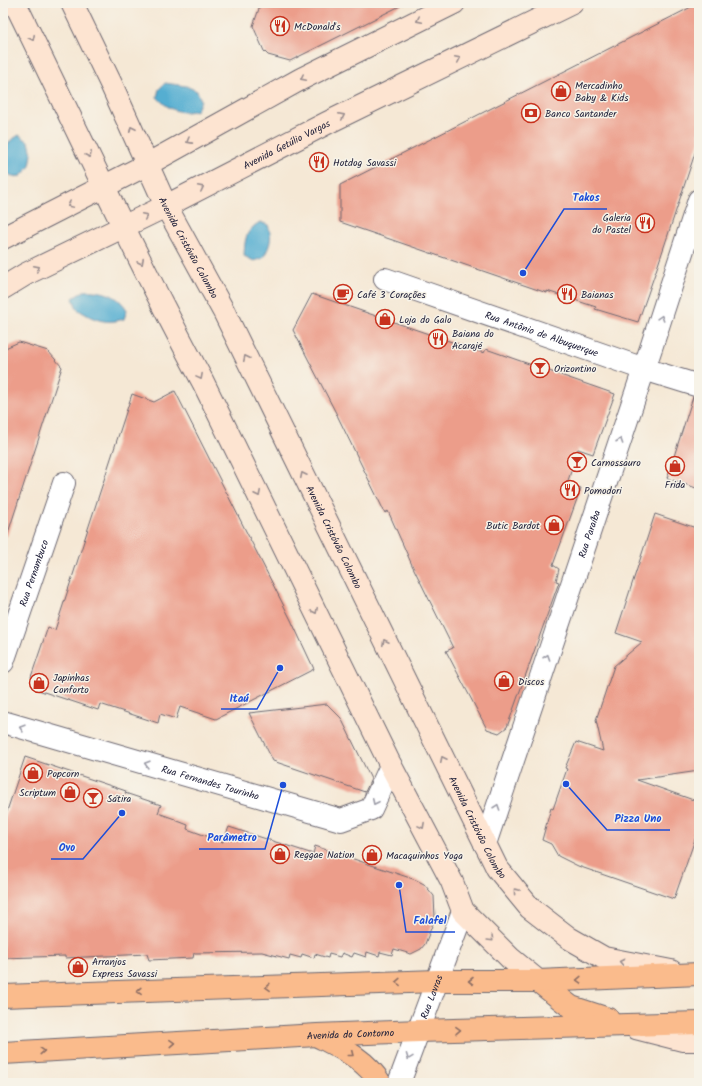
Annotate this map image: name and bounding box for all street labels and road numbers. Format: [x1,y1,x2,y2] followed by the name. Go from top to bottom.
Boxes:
[240,115,334,174] street label: Avenida Getúlio Vargas
[154,195,222,302] street label: Avenida Cristóvão Colombo
[483,307,601,362] street label: Rua Antônio de Albuquerque
[301,483,366,592] street label: Avenida Cristóvão Colombo
[574,508,605,560] street label: Rua Paraíba
[15,537,53,609] street label: Rua Pernambuco
[159,761,261,805] street label: Rua Fernandes Tourinho
[444,774,510,883] street label: Avenida Cristóvão Colombo
[416,972,448,1021] street label: Rua Lavras
[306,1025,395,1045] street label: Avenida do Contorno

